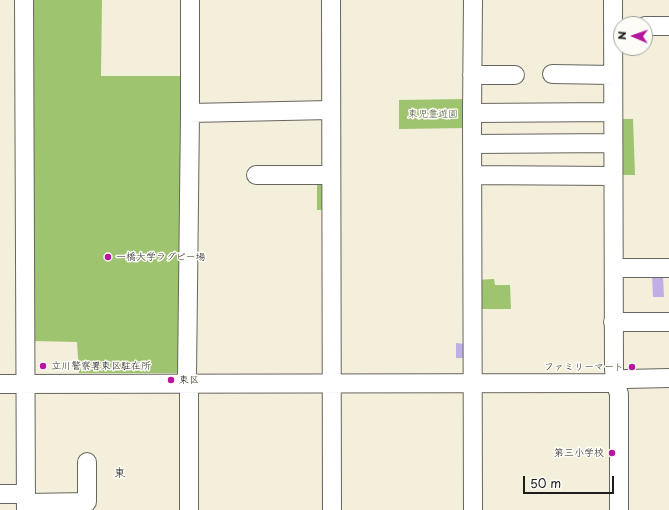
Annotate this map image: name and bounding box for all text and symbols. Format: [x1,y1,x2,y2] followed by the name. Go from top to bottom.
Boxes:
[613,16,653,56] north arrow
[613,31,630,40] text: N
[408,108,458,120] park label: 東児童遊園
[116,251,205,263] place label: 一橋大学ラグビー場
[103,252,113,262] marker: 一橋大学ラグビー場
[51,360,151,372] place label: 立川警察署東区駐在所
[38,361,48,371] marker: 立川警察署東区駐在所
[544,361,624,373] place label: ファミリーマート
[627,362,637,372] marker: ファミリーマート
[179,374,199,386] place label: 東区
[166,375,176,385] marker: 東区
[554,447,604,459] place label: 第三小学校
[607,448,617,458] marker: 第三小学校
[114,467,126,481] district label: 東
[525,468,616,494] scale bar
[530,474,561,492] text: 50 m

